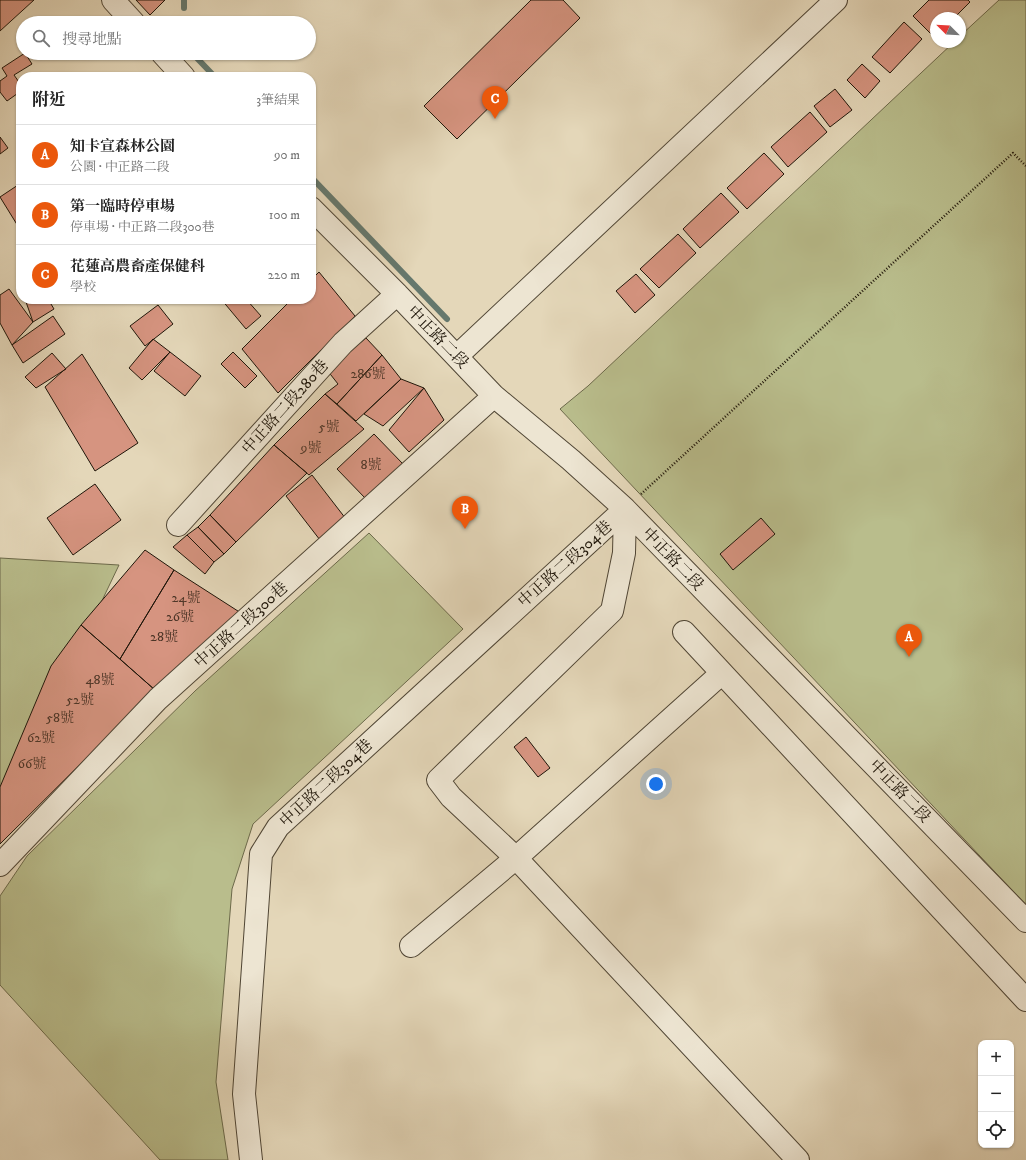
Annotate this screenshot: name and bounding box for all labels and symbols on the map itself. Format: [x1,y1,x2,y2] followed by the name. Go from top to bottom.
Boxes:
[930,12,966,48] north arrow
[482,86,508,119] pin: C
[403,301,473,373] street label: 中正路二段
[237,356,333,458] street label: 中正路二段280巷
[350,365,386,383] house number: 286號
[319,418,339,436] house number: 5號
[300,439,322,457] house number: 9號
[360,456,382,474] house number: 8號
[452,496,478,529] pin: B
[514,517,616,611] street label: 中正路二段304巷
[638,523,708,595] street label: 中正路二段
[190,578,292,672] street label: 中正路二段300巷
[172,589,200,607] house number: 24號
[166,608,194,626] house number: 26號
[896,624,922,657] pin: A
[150,628,178,646] house number: 28號
[85,671,115,689] house number: 48號
[66,691,94,709] house number: 52號
[46,709,74,727] house number: 58號
[27,729,55,747] house number: 62號
[275,735,377,831] street label: 中正路二段304巷
[18,755,46,773] house number: 66號
[865,755,935,827] street label: 中正路二段
[646,774,666,794] your location

